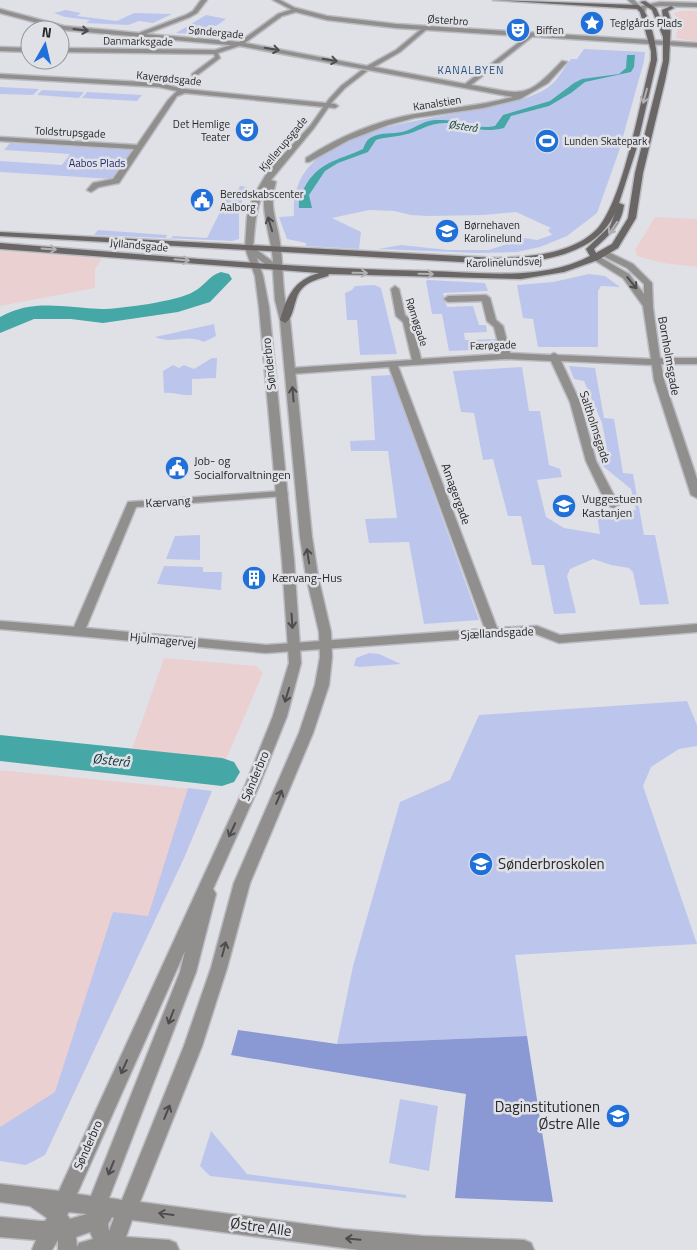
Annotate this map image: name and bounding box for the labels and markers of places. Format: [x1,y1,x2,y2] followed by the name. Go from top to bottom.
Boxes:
[579,10,605,36] place icon: Teglgårds Plads
[610,15,682,31] place label: Teglgårds Plads
[505,17,531,43] theatre icon: Biffen
[536,22,564,38] place label: Biffen
[173,116,230,145] place label: Det Hemlige Teater
[234,117,260,143] theatre icon: Det Hemlige Teater
[534,128,560,154] sports icon: Lunden Skatepark
[564,133,648,149] place label: Lunden Skatepark
[220,186,304,215] place label: Beredskabscenter Aalborg
[189,187,215,213] public building icon: Beredskabscenter Aalborg
[464,217,522,246] place label: Børnehaven Karolinelund
[434,218,460,244] school or university icon: Børnehaven Karolinelund
[194,451,291,484] place label: Job- og Socialforvaltningen
[164,455,190,481] public building icon: Job- og Socialforvaltningen
[582,489,642,522] place label: Vuggestuen Kastanjen
[551,493,577,519] school or university icon: Vuggestuen Kastanjen
[241,565,267,591] building icon: Kærvang-Hus
[272,568,343,587] place label: Kærvang-Hus
[468,851,494,877] school or university icon: Sønderbroskolen
[498,852,605,875] place label: Sønderbroskolen
[495,1095,600,1135] place label: Daginstitutionen Østre Alle
[605,1103,631,1129] school or university icon: Daginstitutionen Østre Alle

